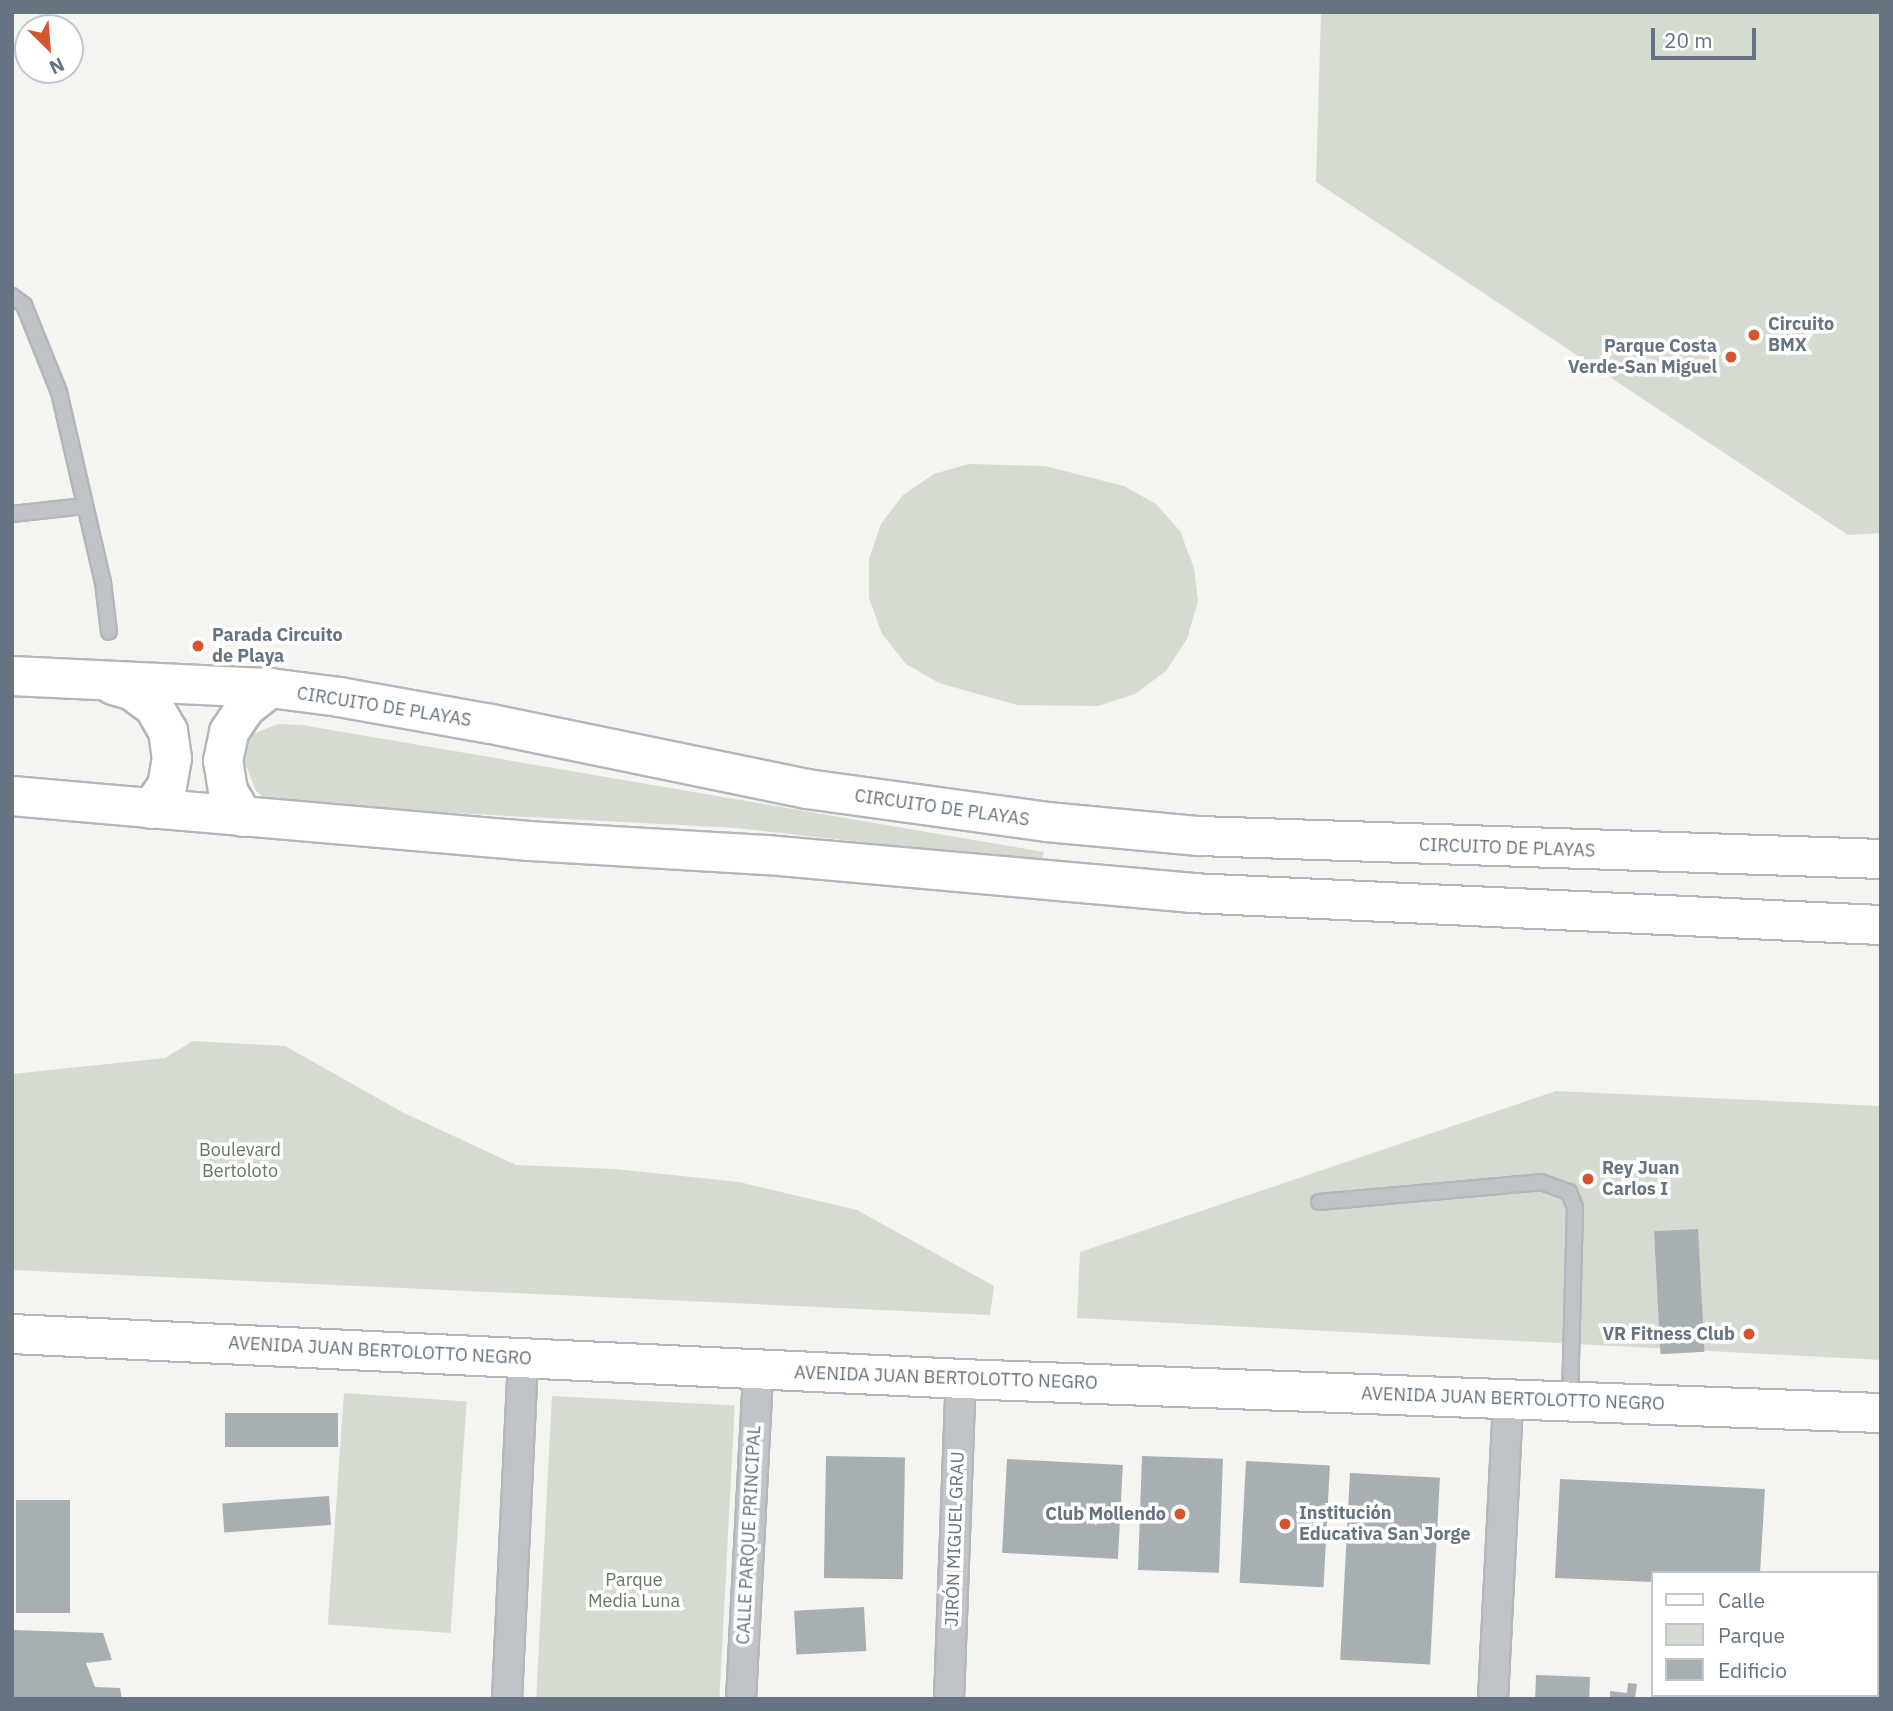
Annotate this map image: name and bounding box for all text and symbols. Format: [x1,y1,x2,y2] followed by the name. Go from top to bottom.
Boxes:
[14,14,84,84] north arrow
[1655,14,1760,58] scale bar
[1664,26,1713,54] text: 20 m
[46,52,68,80] text: N
[1768,314,1834,356] place label: Circuito BMX
[1746,327,1762,343] marker: Circuito BMX
[1568,336,1717,378] place label: Parque Costa Verde-San Miguel
[1723,349,1739,365] marker: Parque Costa Verde-San Miguel
[212,625,343,668] place label: Parada Circuito de Playa
[190,638,206,654] marker: Parada Circuito de Playa
[295,683,473,731] street label: CIRCUITO DE PLAYAS
[853,785,1031,831] street label: CIRCUITO DE PLAYAS
[1418,834,1596,862] street label: CIRCUITO DE PLAYAS
[199,1140,281,1182] park label: Boulevard Bertoloto
[1602,1158,1679,1200] place label: Rey Juan Carlos I
[1580,1171,1596,1187] marker: Rey Juan Carlos I
[1602,1323,1735,1345] place label: VR Fitness Club
[1741,1326,1757,1342] marker: VR Fitness Club
[228,1332,532,1370] street label: AVENIDA JUAN BERTOLOTTO NEGRO
[794,1362,1098,1394] street label: AVENIDA JUAN BERTOLOTTO NEGRO
[1361,1383,1665,1415] street label: AVENIDA JUAN BERTOLOTTO NEGRO
[732,1425,766,1645] street label: CALLE PARQUE PRINCIPAL
[941,1451,969,1627] street label: JIRÓN MIGUEL GRAU
[1045,1503,1166,1525] place label: Club Mollendo
[1299,1503,1471,1546] place label: Institución Educativa San Jorge
[1172,1506,1188,1522] marker: Club Mollendo
[1277,1516,1293,1532] marker: Institución Educativa San Jorge
[588,1570,680,1612] park label: Parque Media Luna
[1652,1571,1879,1697] legend
[1718,1586,1765,1614] text: Calle
[1718,1621,1785,1649] text: Parque
[1718,1656,1787,1684] text: Edificio

